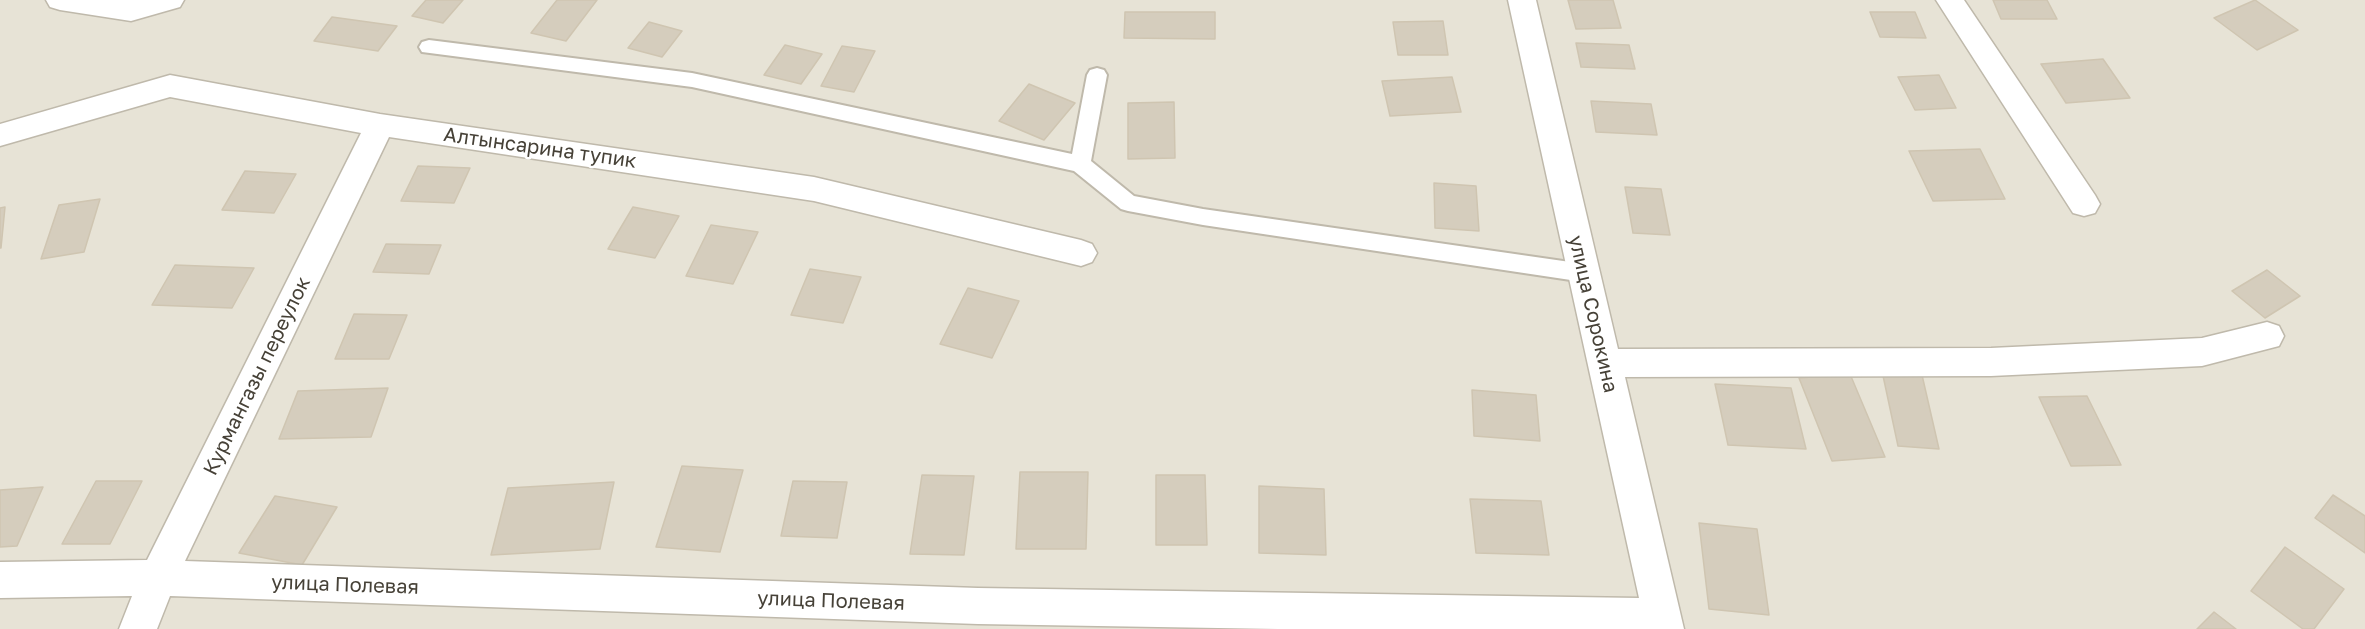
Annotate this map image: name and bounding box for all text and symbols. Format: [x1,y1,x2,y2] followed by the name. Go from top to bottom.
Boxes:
[442,123,638,173] street label: Алтынсарина тупик
[1563,233,1623,395] street label: улица Сорокина
[198,273,316,479] street label: Курмангазы переулок
[271,570,419,600] street label: улица Полевая
[757,586,905,616] street label: улица Полевая

